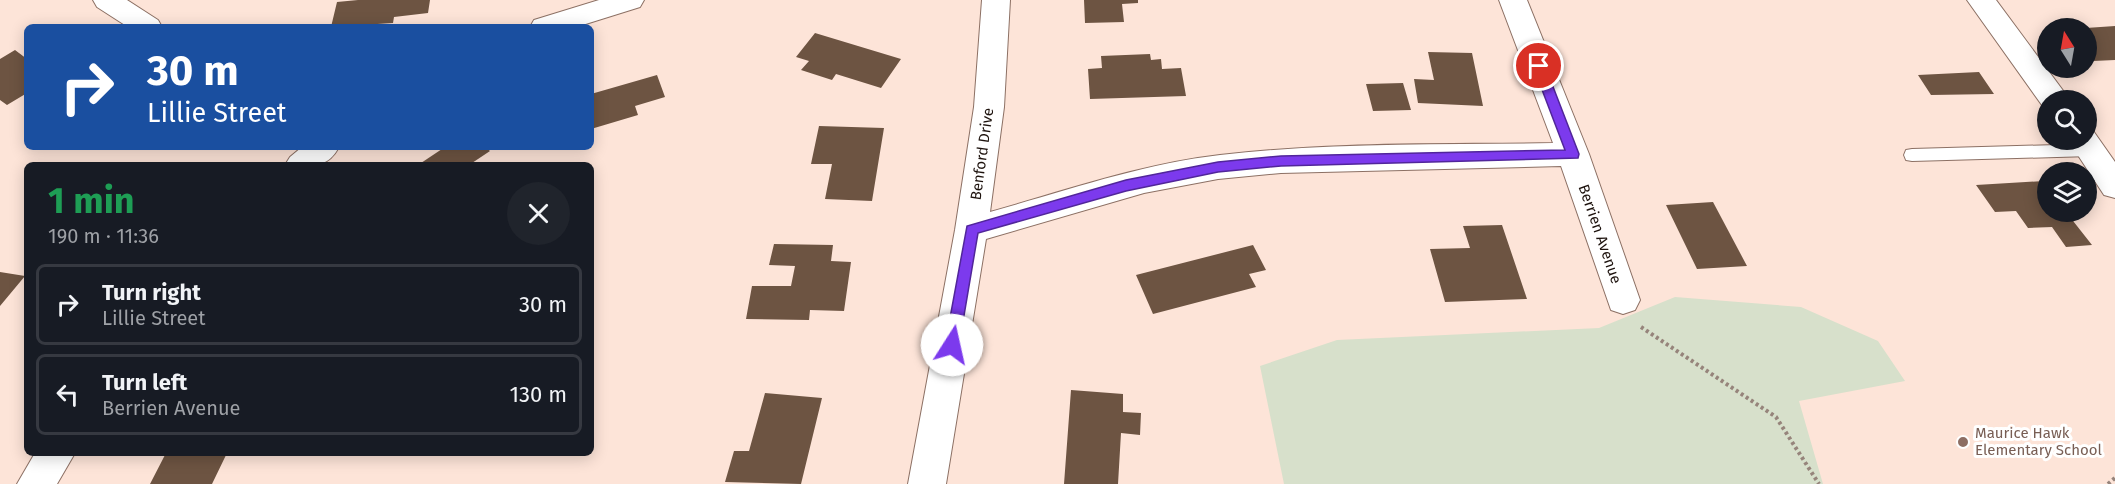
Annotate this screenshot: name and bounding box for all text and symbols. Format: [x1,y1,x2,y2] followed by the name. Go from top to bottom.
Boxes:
[2037,18,2097,78] north arrow
[2037,18,2097,222] map controls
[1513,40,1564,91] pin
[147,46,239,96] text: 30 m
[48,48,126,126] icon: right
[1522,49,1555,82] icon: arrive
[2037,90,2097,150] button: search
[147,97,287,129] text: Lillie Street
[967,107,997,201] street label: Benford Drive
[2037,162,2097,222] button: layers
[48,179,135,223] text: 1 min
[507,182,570,245] button: close
[1575,182,1625,286] street label: Berrien Avenue
[48,224,159,248] text: 190 m · 11:36
[102,279,201,306] text: Turn right
[51,288,84,321] icon: right
[519,291,567,318] text: 30 m
[102,306,205,330] text: Lillie Street
[920,313,984,377] position arrow
[102,369,187,396] text: Turn left
[51,378,84,411] icon: left
[510,381,567,408] text: 130 m
[102,396,240,420] text: Berrien Avenue
[1975,424,2103,459] place label: Maurice Hawk Elementary School
[1956,435,1970,449] marker: Maurice Hawk Elementary School

